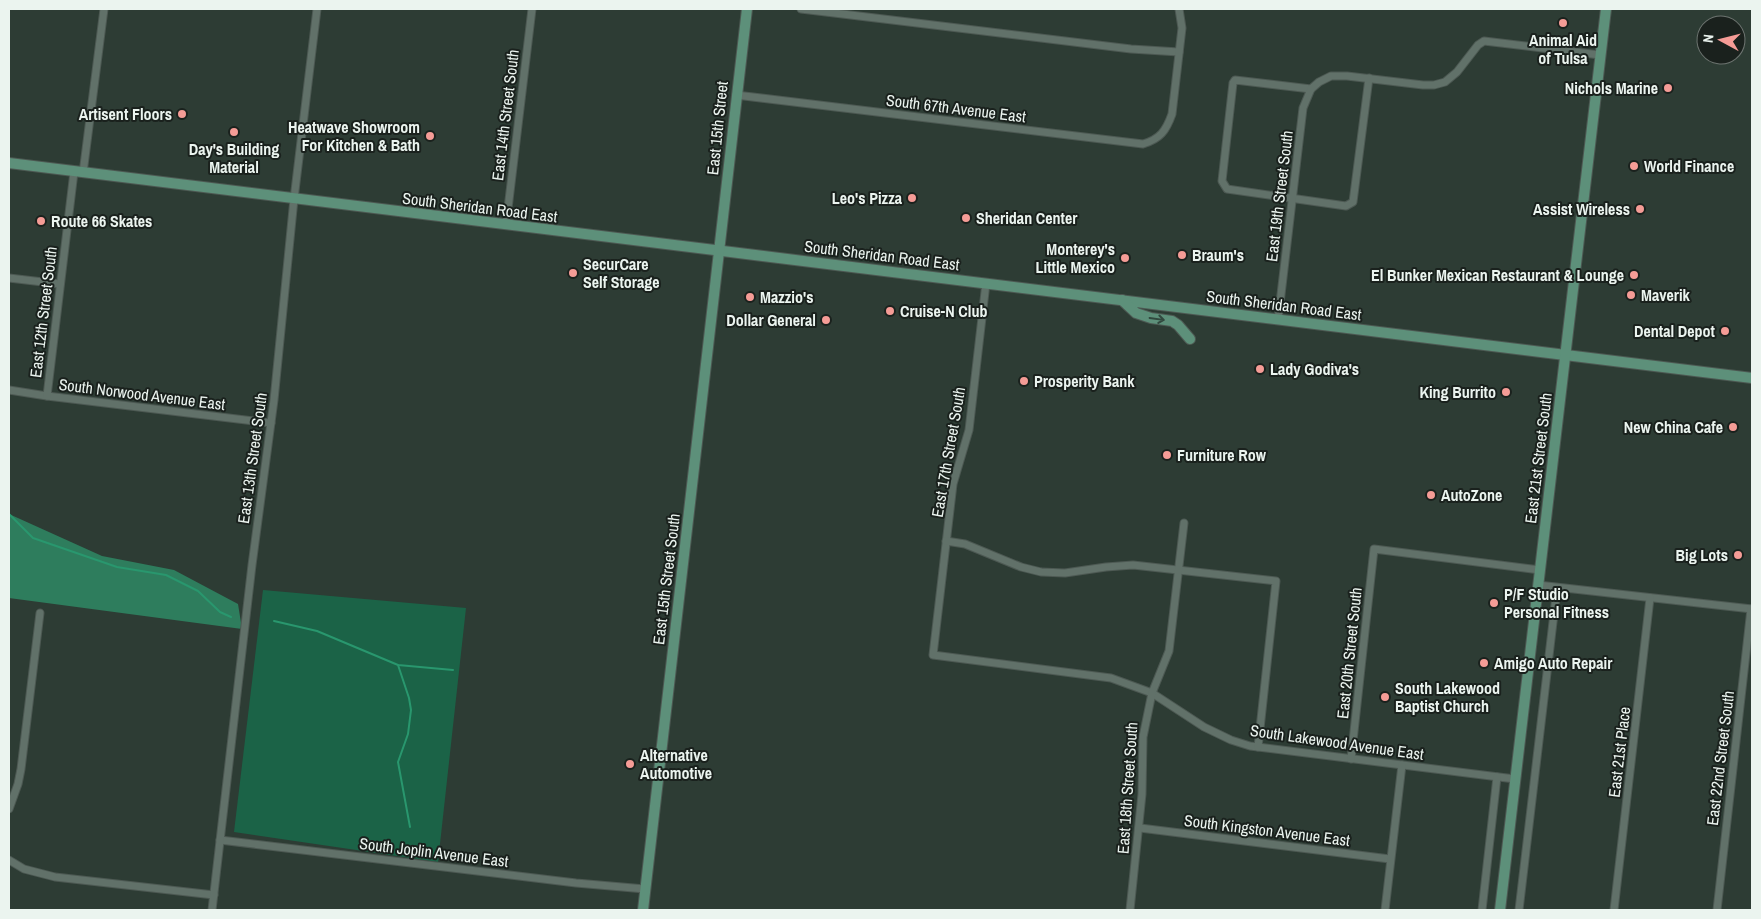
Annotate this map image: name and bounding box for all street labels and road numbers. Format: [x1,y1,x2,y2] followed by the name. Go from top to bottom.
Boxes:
[486,48,524,182] street label: East 14th Street South
[701,80,733,176] street label: East 15th Street
[885,89,1027,128] street label: South 67th Avenue East
[1260,129,1298,263] street label: East 19th Street South
[401,187,559,227] street label: South Sheridan Road East
[803,235,961,275] street label: South Sheridan Road East
[24,245,62,379] street label: East 12th Street South
[1205,285,1363,325] street label: South Sheridan Road East
[58,373,227,415] street label: South Norwood Avenue East
[926,385,970,519] street label: East 17th Street South
[232,391,272,525] street label: East 13th Street South
[1519,392,1557,524] street label: East 21st Street South
[647,512,685,646] street label: East 15th Street South
[1331,586,1367,720] street label: East 20th Street South
[1701,689,1739,827] street label: East 22nd Street South
[1603,705,1635,799] street label: East 21st Place
[1249,719,1425,765] street label: South Lakewood Avenue East
[1111,721,1143,855] street label: East 18th Street South
[1183,809,1351,851] street label: South Kingston Avenue East
[358,832,510,872] street label: South Joplin Avenue East

